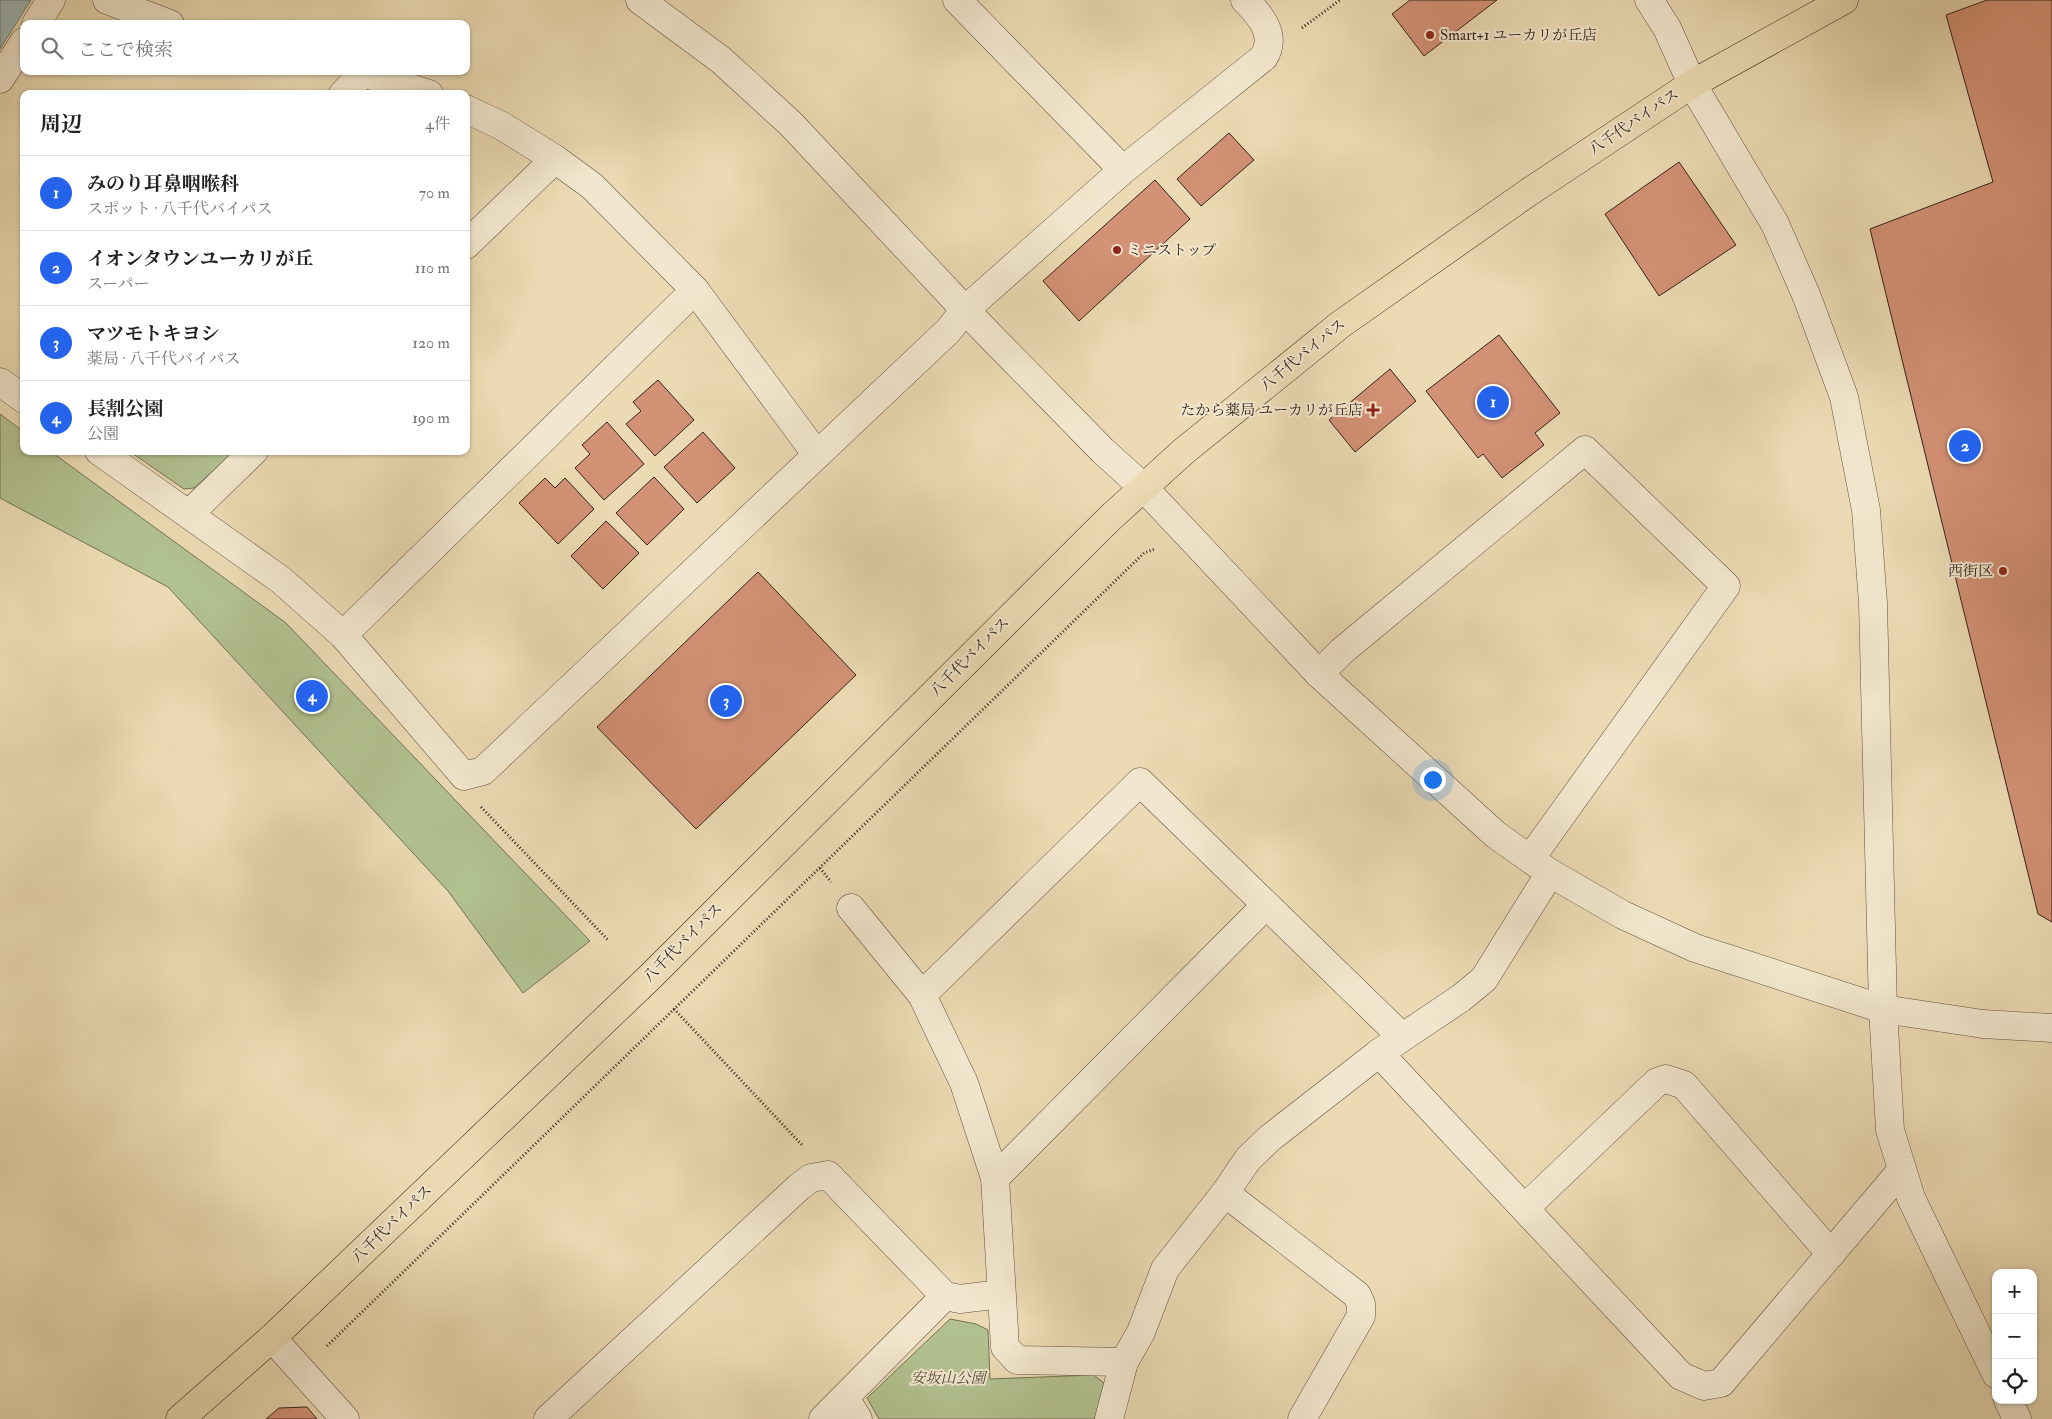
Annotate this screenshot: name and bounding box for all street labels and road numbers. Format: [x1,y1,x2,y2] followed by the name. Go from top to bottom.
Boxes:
[1585,85,1683,159] street label: 八千代バイパス
[1256,315,1350,395] street label: 八千代バイパス
[926,613,1014,701] street label: 八千代バイパス
[639,899,727,987] street label: 八千代バイパス
[348,1181,436,1267] street label: 八千代バイパス

